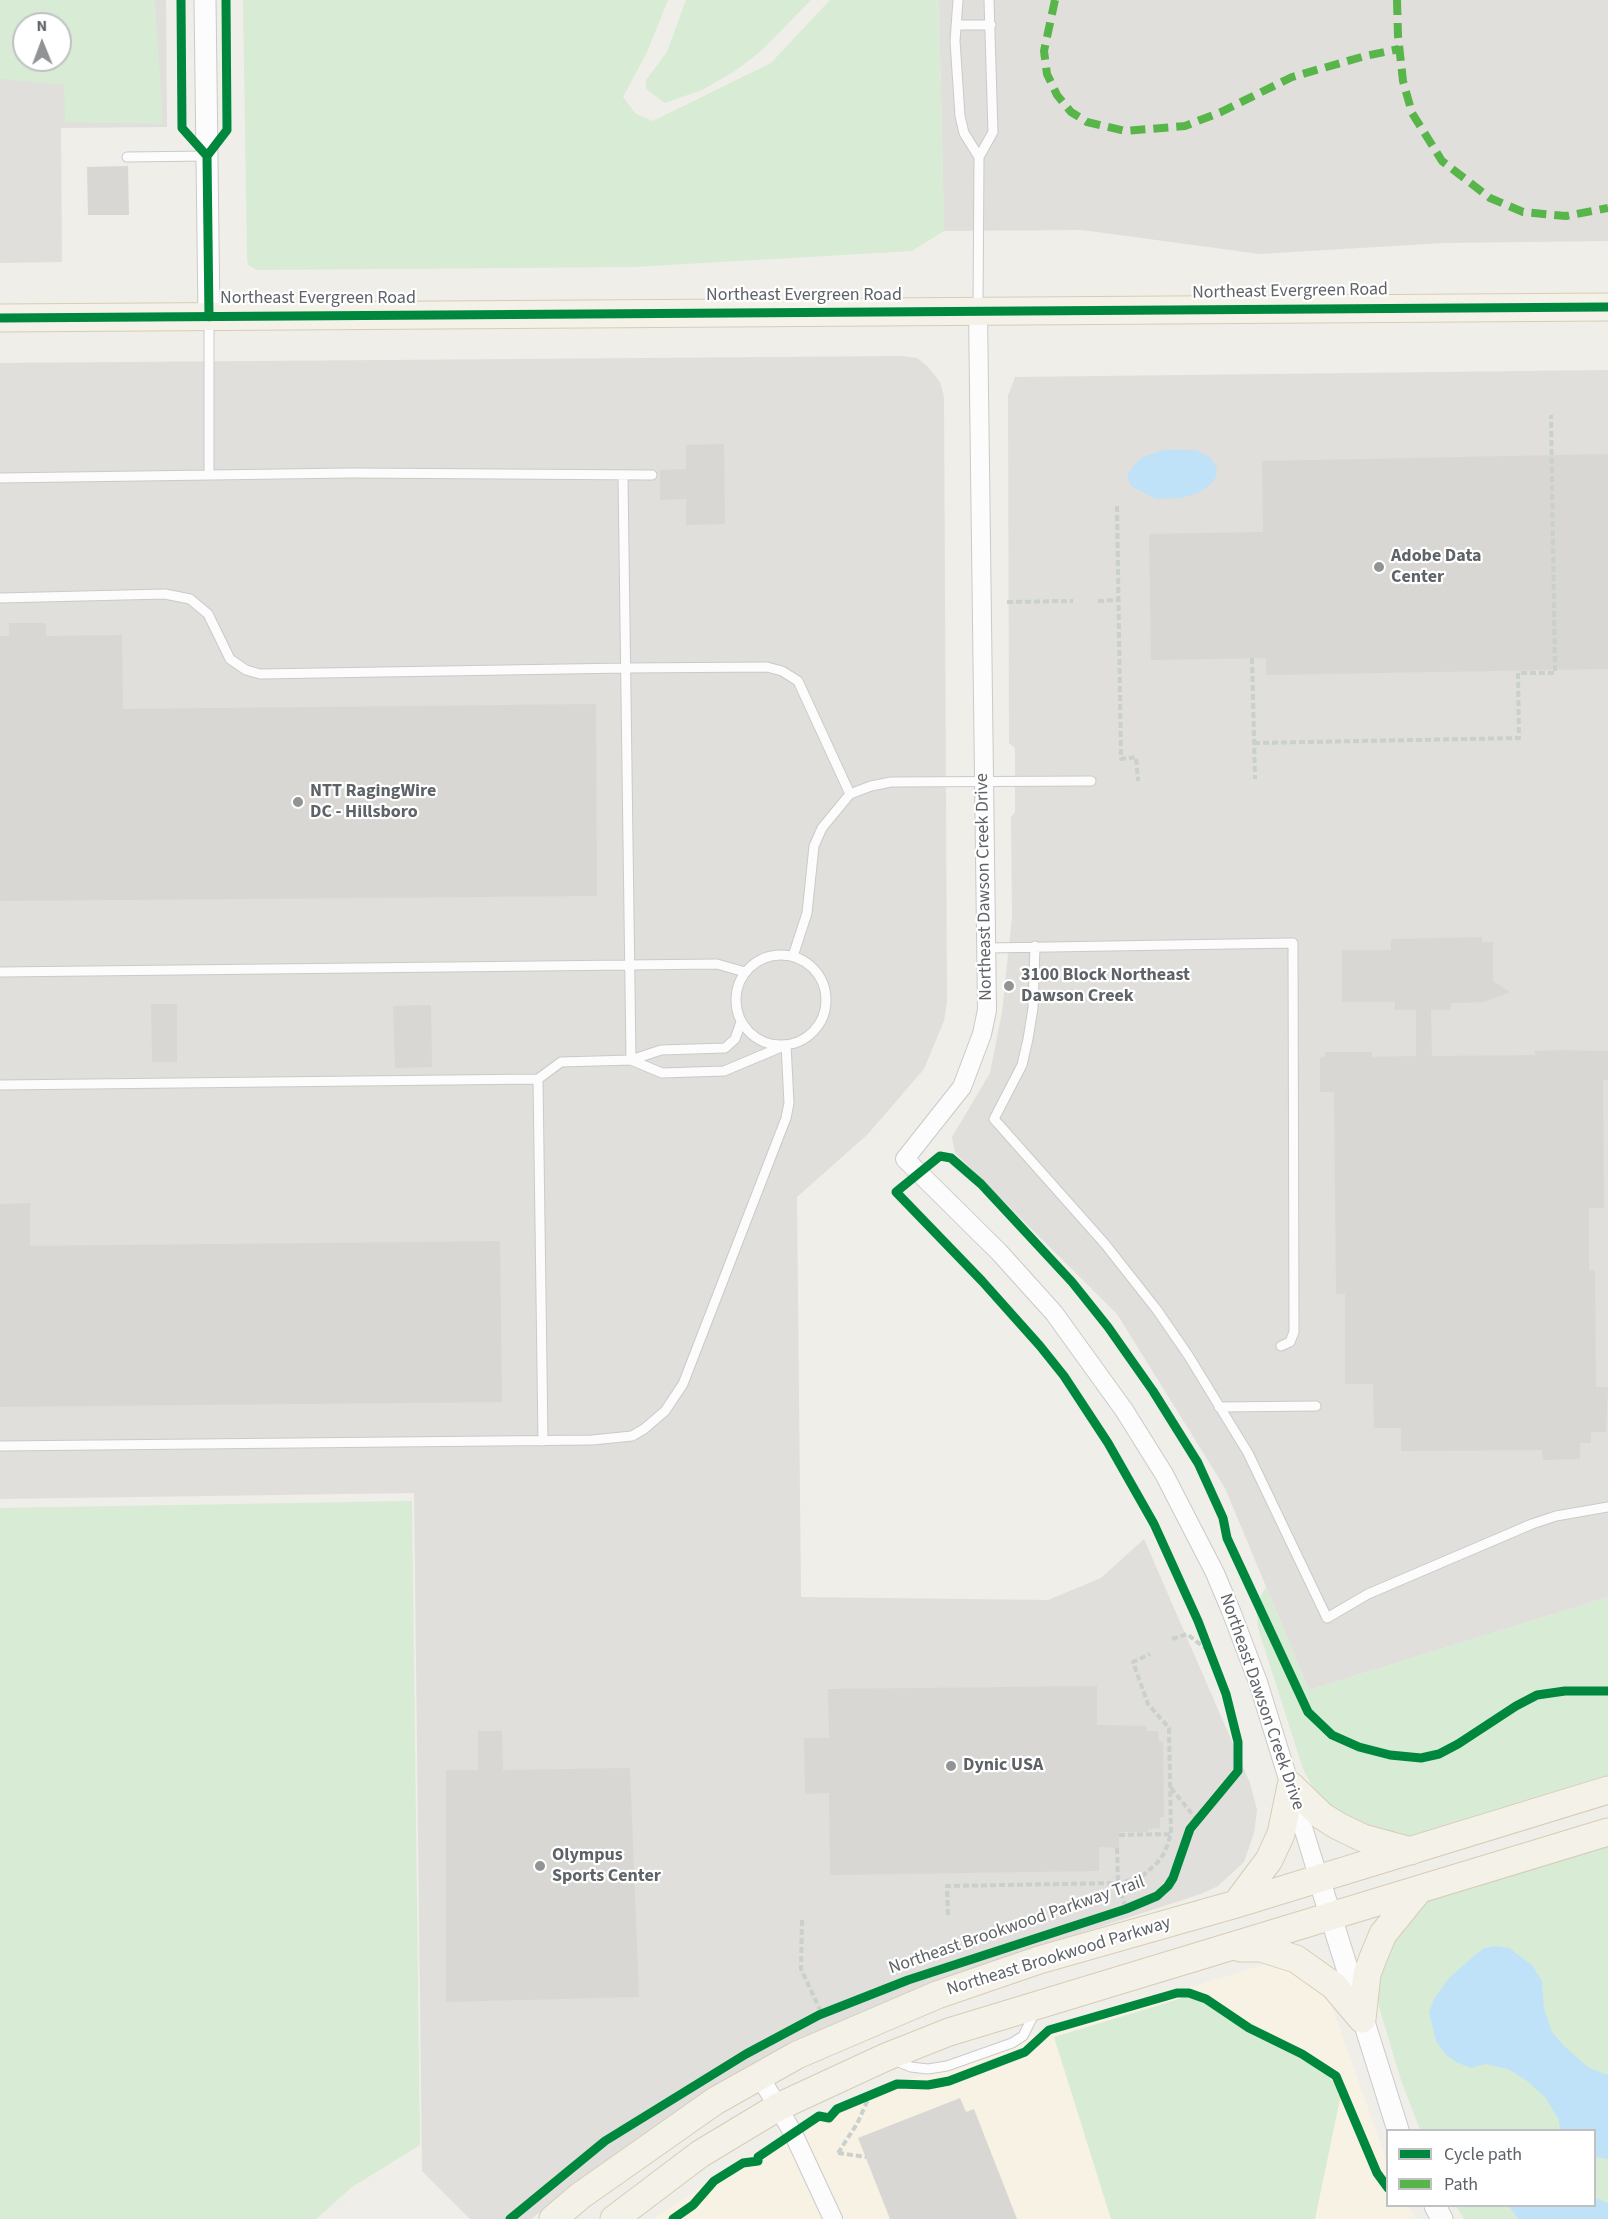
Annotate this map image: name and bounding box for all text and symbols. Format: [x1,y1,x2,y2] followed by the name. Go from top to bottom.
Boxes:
[12,12,72,72] north arrow
[36,15,47,37] text: N
[1192,279,1388,305] street label: Northeast Evergreen Road
[706,285,902,307] street label: Northeast Evergreen Road
[220,288,416,310] street label: Northeast Evergreen Road
[1391,546,1481,588] place label: Adobe Data Center
[1372,560,1386,574] marker: Adobe Data Center
[972,773,998,1001] street label: Northeast Dawson Creek Drive
[310,781,436,824] place label: NTT RagingWire DC - Hillsboro
[291,795,305,809] marker: NTT RagingWire DC - Hillsboro
[1021,965,1190,1008] place label: 3100 Block Northeast Dawson Creek
[1002,979,1016,993] marker: 3100 Block Northeast Dawson Creek
[1214,1591,1308,1813] street label: Northeast Dawson Creek Drive
[963,1755,1043,1777] place label: Dynic USA
[944,1759,958,1773] marker: Dynic USA
[552,1845,661,1888] place label: Olympus Sports Center
[533,1859,547,1873] marker: Olympus Sports Center
[886,1872,1148,1980] street label: Northeast Brookwood Parkway Trail
[944,1913,1174,2001] street label: Northeast Brookwood Parkway
[1386,2129,1596,2207] legend
[1444,2142,1522,2167] text: Cycle path
[1444,2172,1478,2197] text: Path

